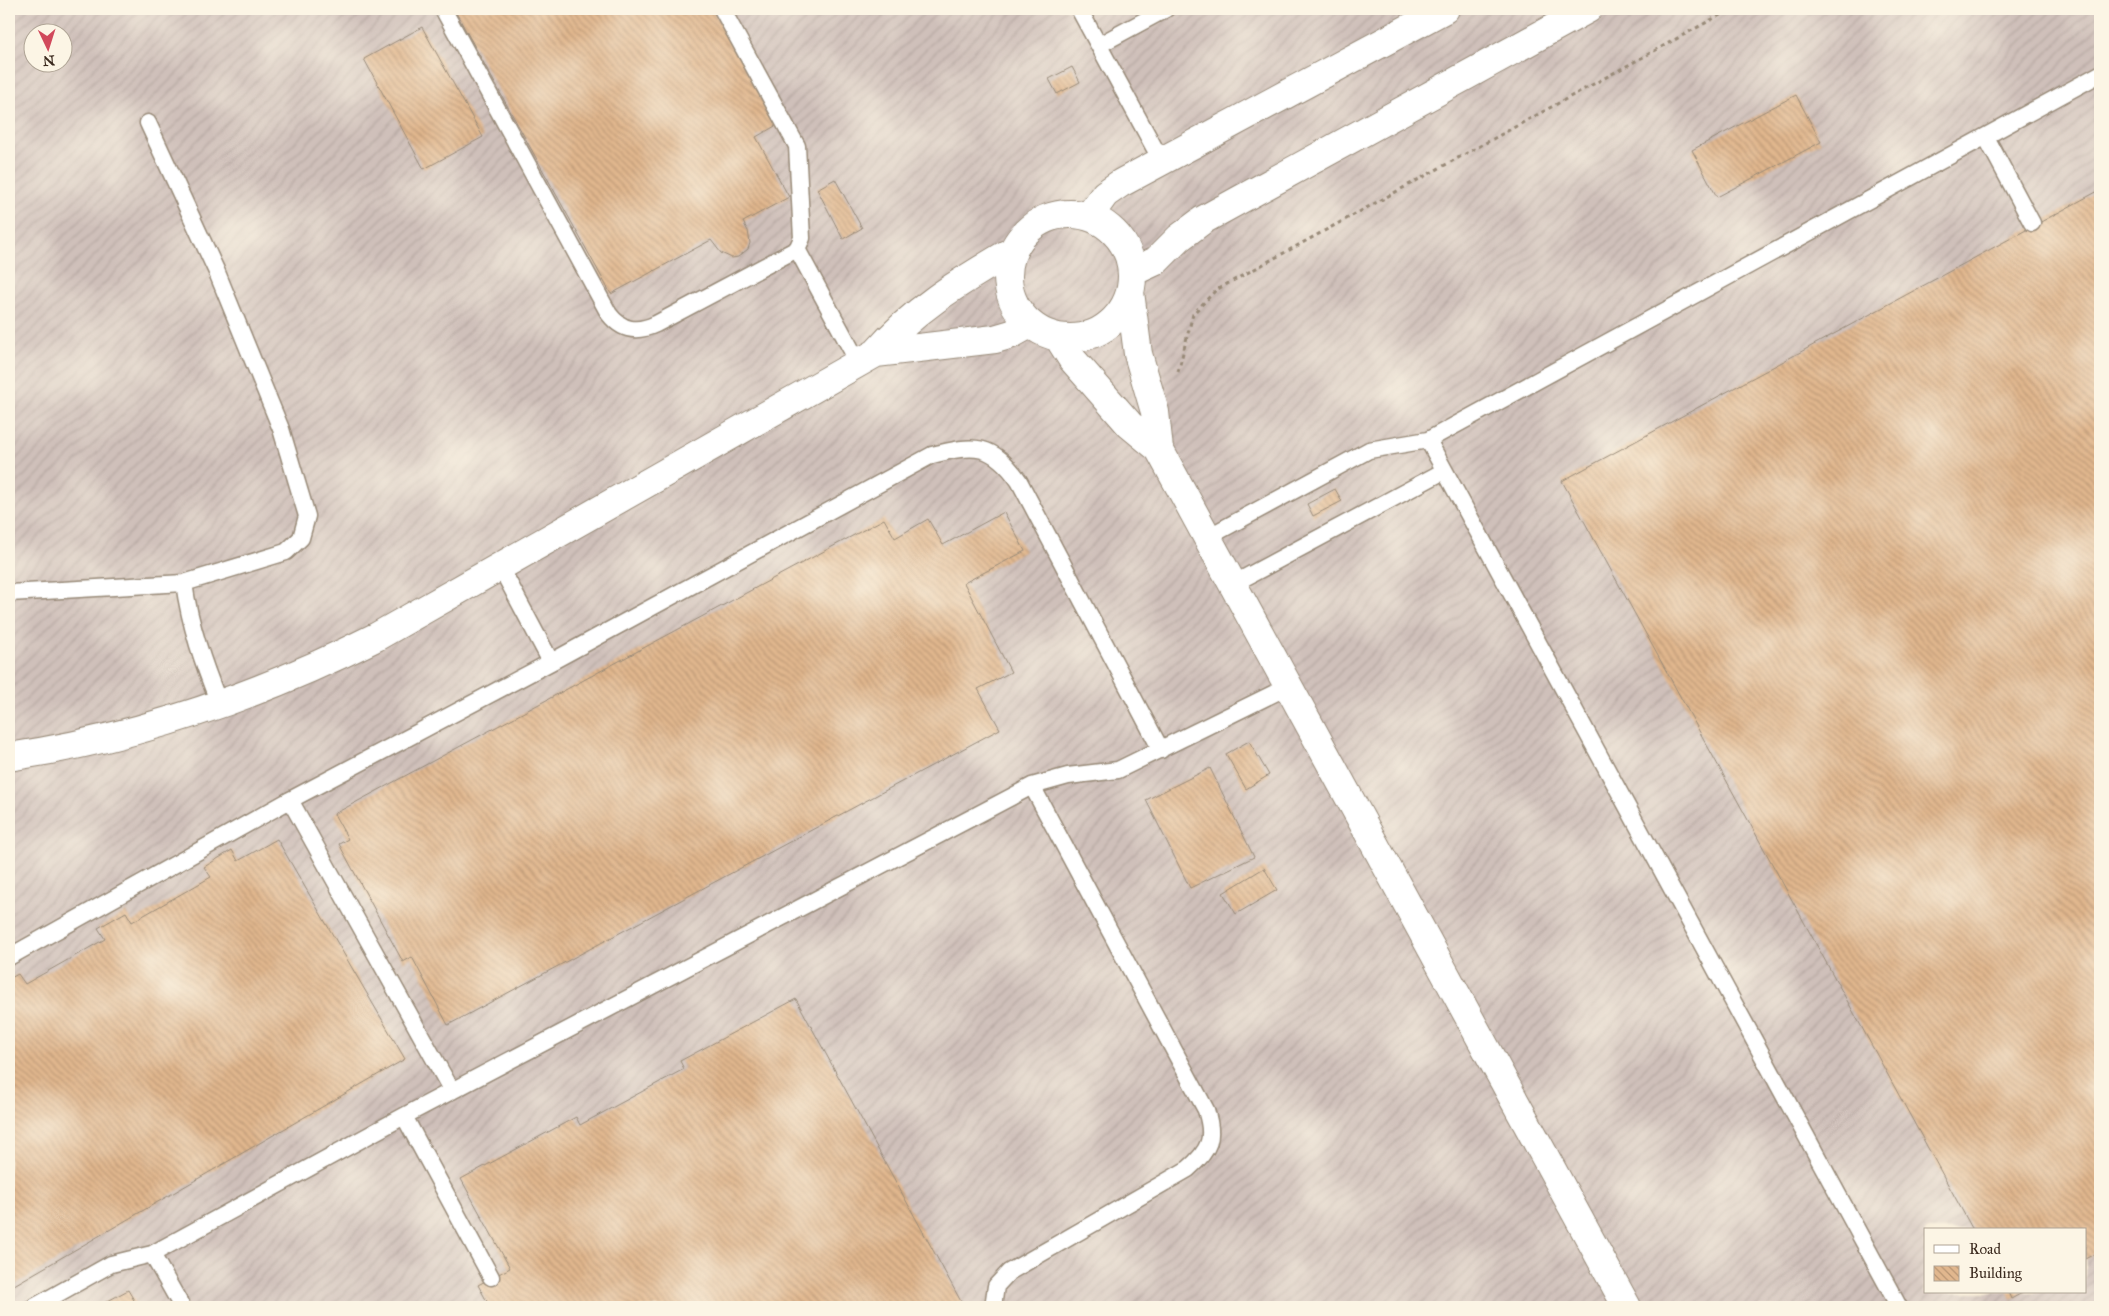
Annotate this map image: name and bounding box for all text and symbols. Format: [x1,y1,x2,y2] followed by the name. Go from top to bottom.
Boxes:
[22,22,72,72] north arrow
[42,52,55,69] text: N
[1924,1228,2086,1294] legend
[1969,1240,2001,1258] text: Road
[1969,1264,2023,1282] text: Building

